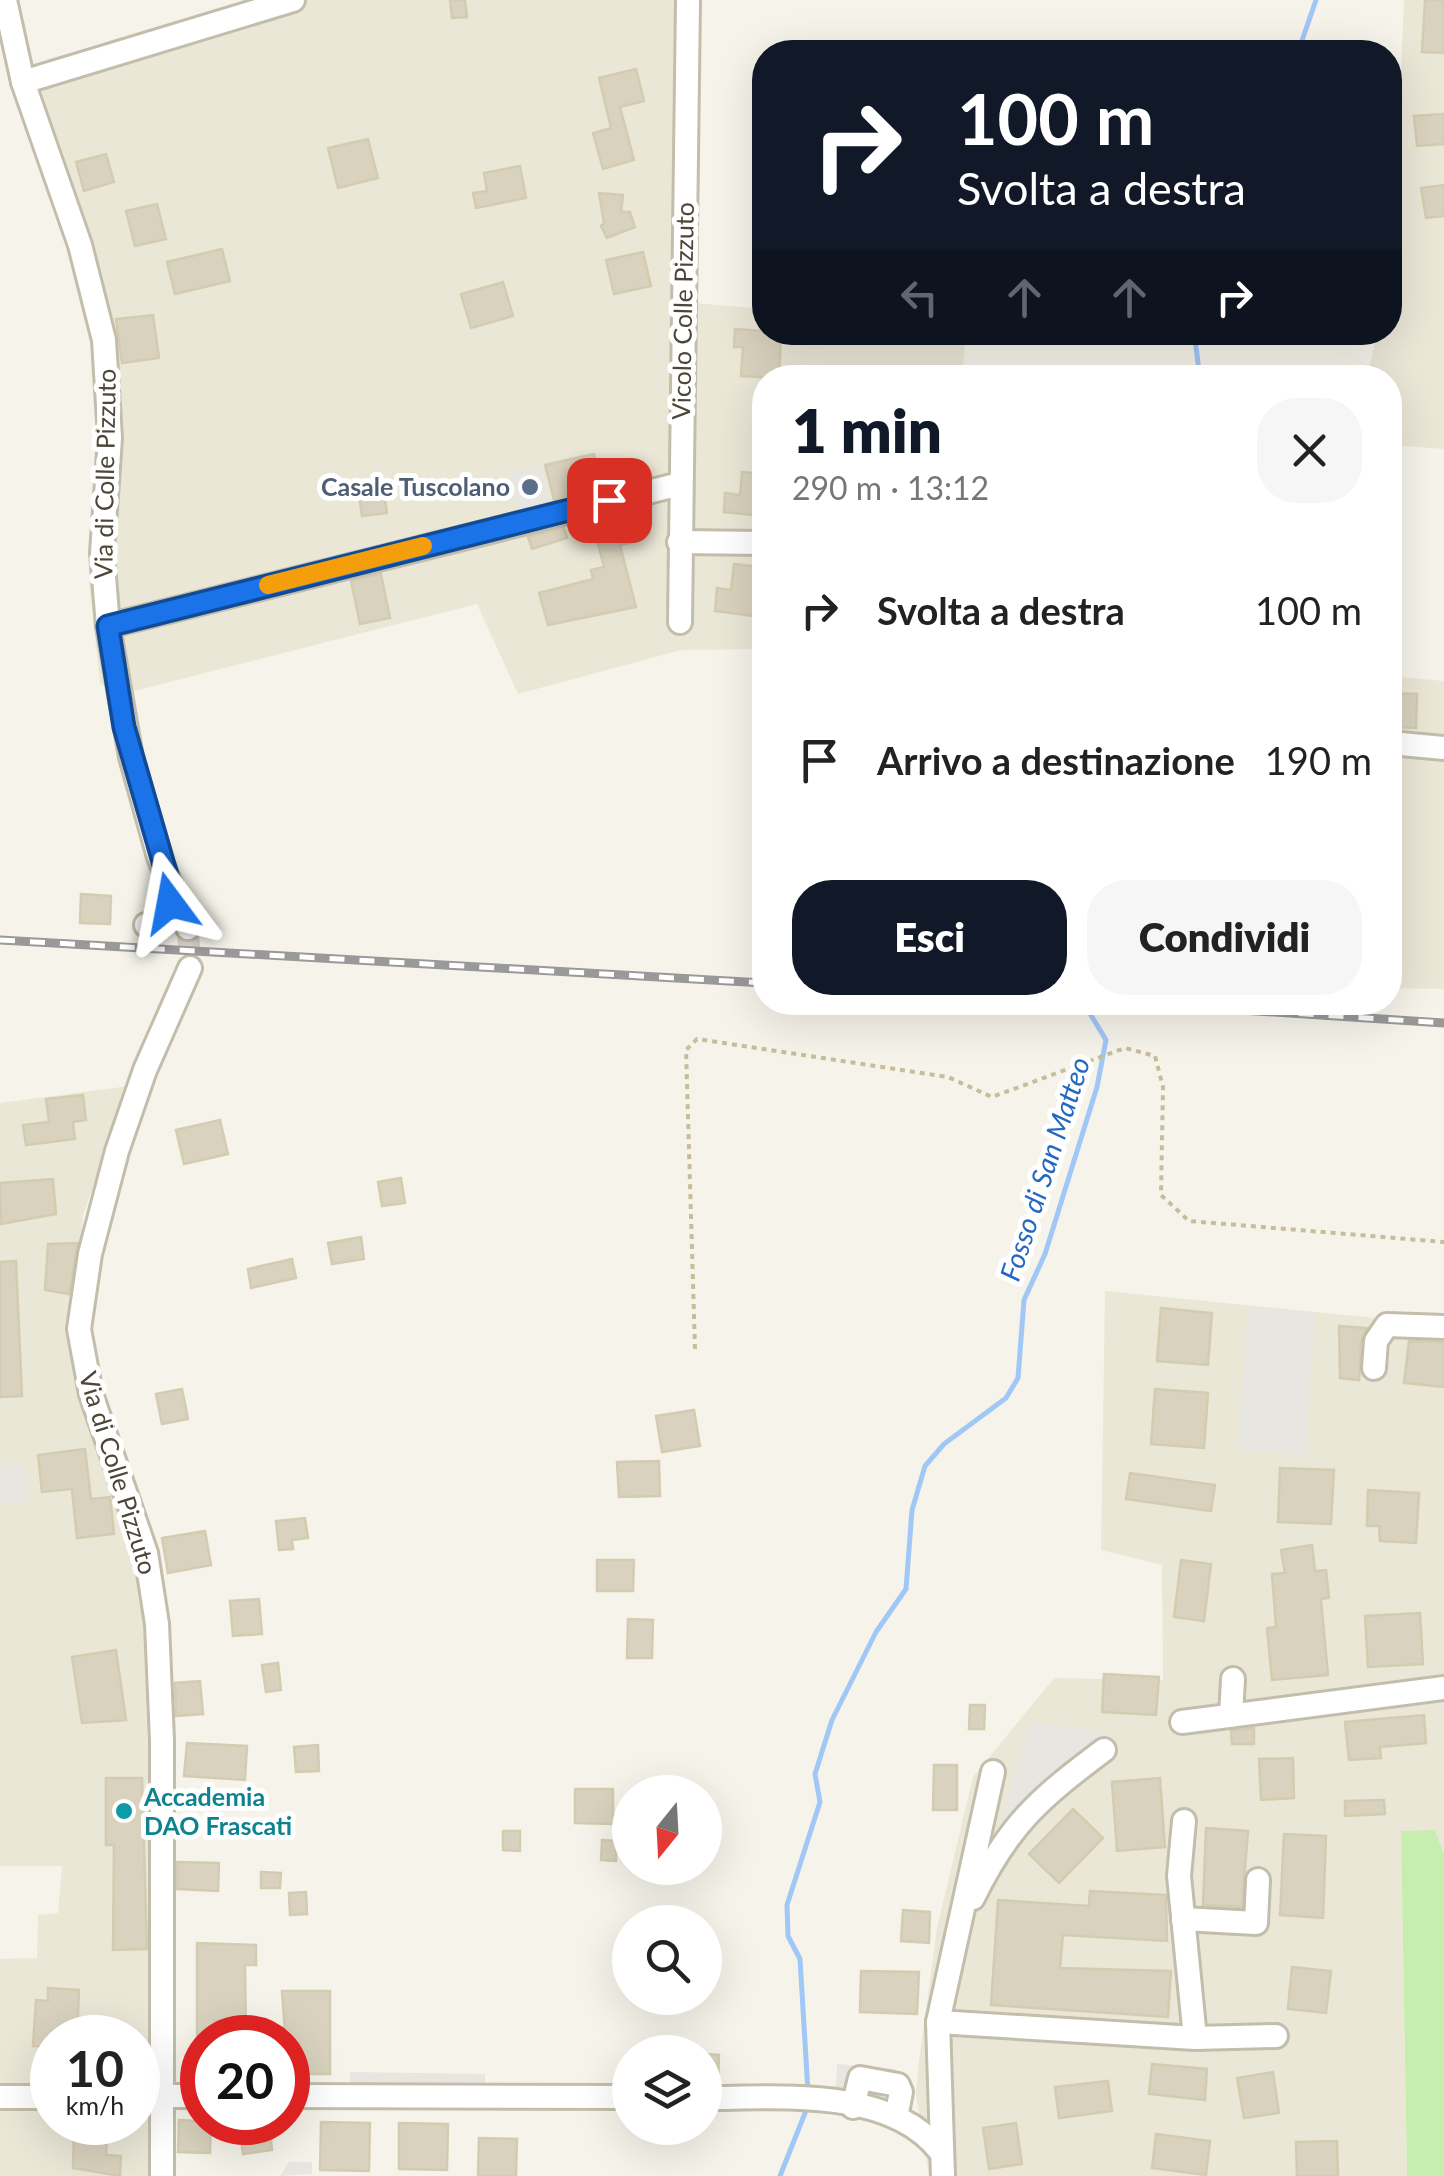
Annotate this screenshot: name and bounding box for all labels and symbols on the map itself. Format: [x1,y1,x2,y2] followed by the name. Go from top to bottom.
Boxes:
[665,202,699,420] street label: Vicolo Colle Pizzuto
[87,368,121,580] street label: Via di Colle Pizzuto
[567,458,652,543] pin
[321,471,510,501] place label: Casale Tuscolano
[519,476,541,498] marker: Casale Tuscolano
[118,851,222,955] position arrow
[992,1053,1096,1285] water label: Fosso di San Matteo
[74,1368,164,1578] street label: Via di Colle Pizzuto
[612,1775,722,1885] north arrow
[143,1781,292,1840] place label: Accademia DAO Frascati
[113,1800,135,1822] marker: Accademia DAO Frascati
[180,2015,310,2145] speed limit sign: 20

